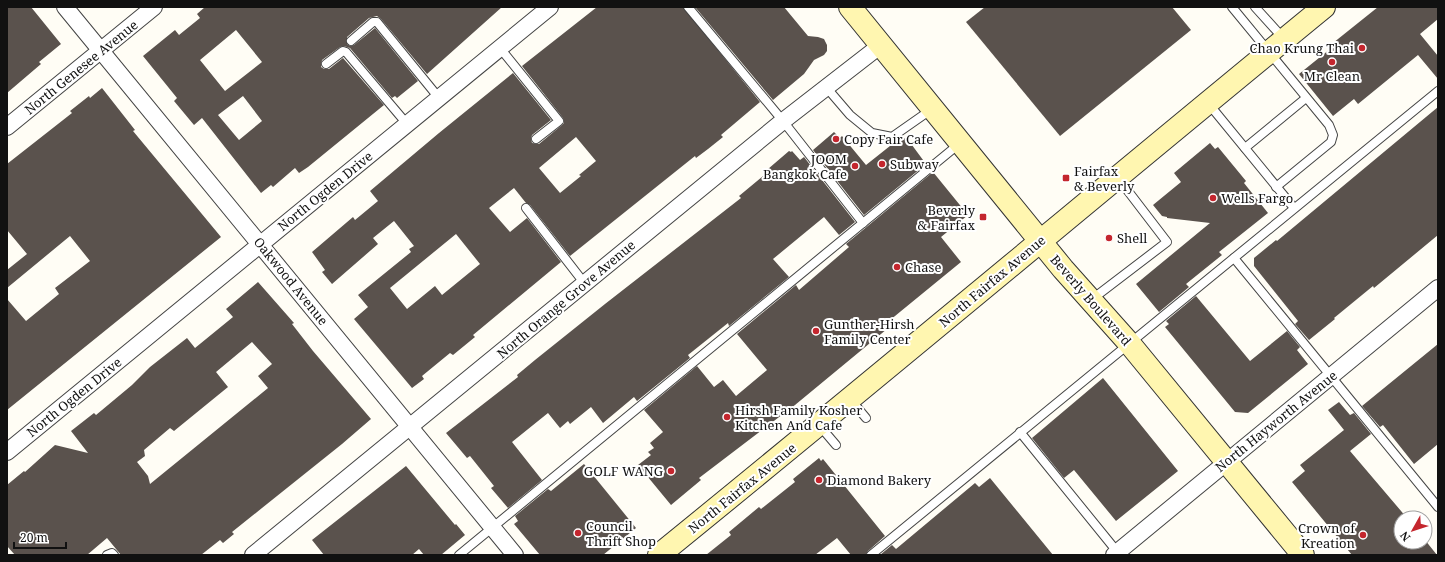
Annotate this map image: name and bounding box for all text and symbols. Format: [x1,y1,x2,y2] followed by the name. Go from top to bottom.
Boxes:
[21,16,141,118] street label: North Genesee Avenue
[1250,39,1354,57] place label: Chao Krung Thai
[1357,43,1367,53] marker: Chao Krung Thai
[1327,57,1337,67] marker: Mr Clean
[1304,67,1361,85] place label: Mr Clean
[844,130,933,148] place label: Copy Fair Cafe
[831,134,841,144] marker: Copy Fair Cafe
[274,147,376,235] street label: North Ogden Drive
[763,150,847,183] place label: JOOM Bangkok Cafe
[890,155,940,173] place label: Subway
[877,159,887,169] marker: Subway
[850,161,860,171] marker: JOOM Bangkok Cafe
[1074,162,1135,195] place label: Fairfax & Beverly
[1061,173,1071,183] marker: Fairfax & Beverly
[1221,189,1293,207] place label: Wells Fargo
[1208,193,1218,203] marker: Wells Fargo
[918,201,976,234] place label: Beverly & Fairfax
[978,212,988,222] marker: Beverly & Fairfax
[1117,229,1147,247] place label: Shell
[935,231,1049,331] street label: North Fairfax Avenue
[250,233,332,329] street label: Oakwood Avenue
[1104,233,1114,243] marker: Shell
[493,236,639,362] street label: North Orange Grove Avenue
[1046,251,1136,349] street label: Beverly Boulevard
[905,258,941,276] place label: Chase
[892,262,902,272] marker: Chase
[824,315,915,348] place label: Gunther-Hirsh Family Center
[811,326,821,336] marker: Gunther-Hirsh Family Center
[23,353,125,441] street label: North Ogden Drive
[1211,366,1341,476] street label: North Hayworth Avenue
[735,401,862,434] place label: Hirsh Family Kosher Kitchen And Cafe
[722,412,732,422] marker: Hirsh Family Kosher Kitchen And Cafe
[684,439,800,537] street label: North Fairfax Avenue
[584,462,664,480] place label: GOLF WANG
[666,466,676,476] marker: GOLF WANG
[827,471,932,489] place label: Diamond Bakery
[814,475,824,485] marker: Diamond Bakery
[1393,510,1433,550] north arrow
[586,517,656,550] place label: Council Thrift Shop
[1298,519,1356,552] place label: Crown of Kreation
[14,524,66,550] scale bar
[573,528,583,538] marker: Council Thrift Shop
[1396,528,1413,545] text: N
[20,529,48,546] text: 20 m
[1358,530,1368,540] marker: Crown of Kreation

